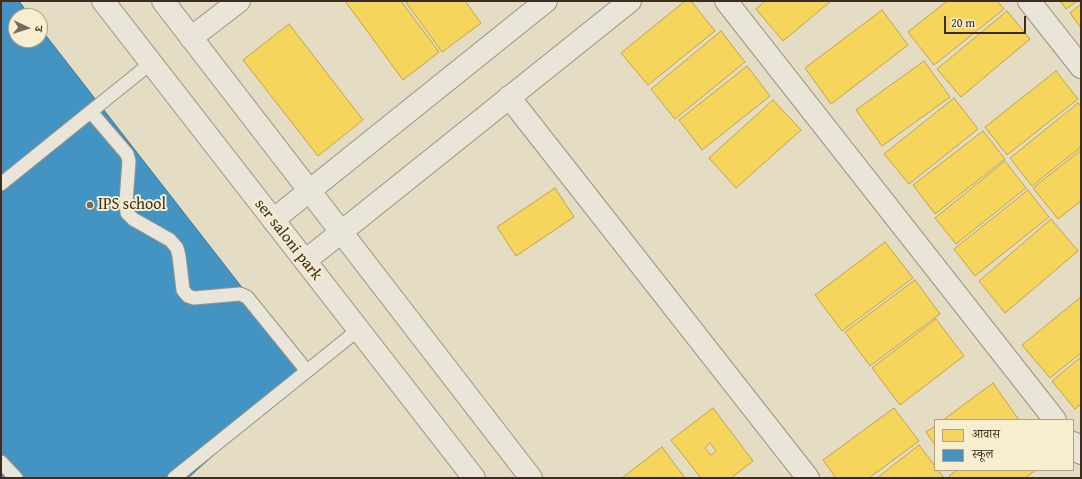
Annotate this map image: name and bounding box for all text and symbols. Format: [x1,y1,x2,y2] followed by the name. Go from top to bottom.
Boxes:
[8,8,48,48] north arrow
[946,8,1028,34] scale bar
[951,14,975,31] text: 20 m
[31,25,47,32] text: उ
[98,195,166,215] place label: IPS school
[250,195,326,285] street label: ser saloni park
[85,200,95,210] marker: IPS school
[934,419,1074,471] legend
[972,425,1000,442] text: आवास
[972,445,993,462] text: स्कूल

